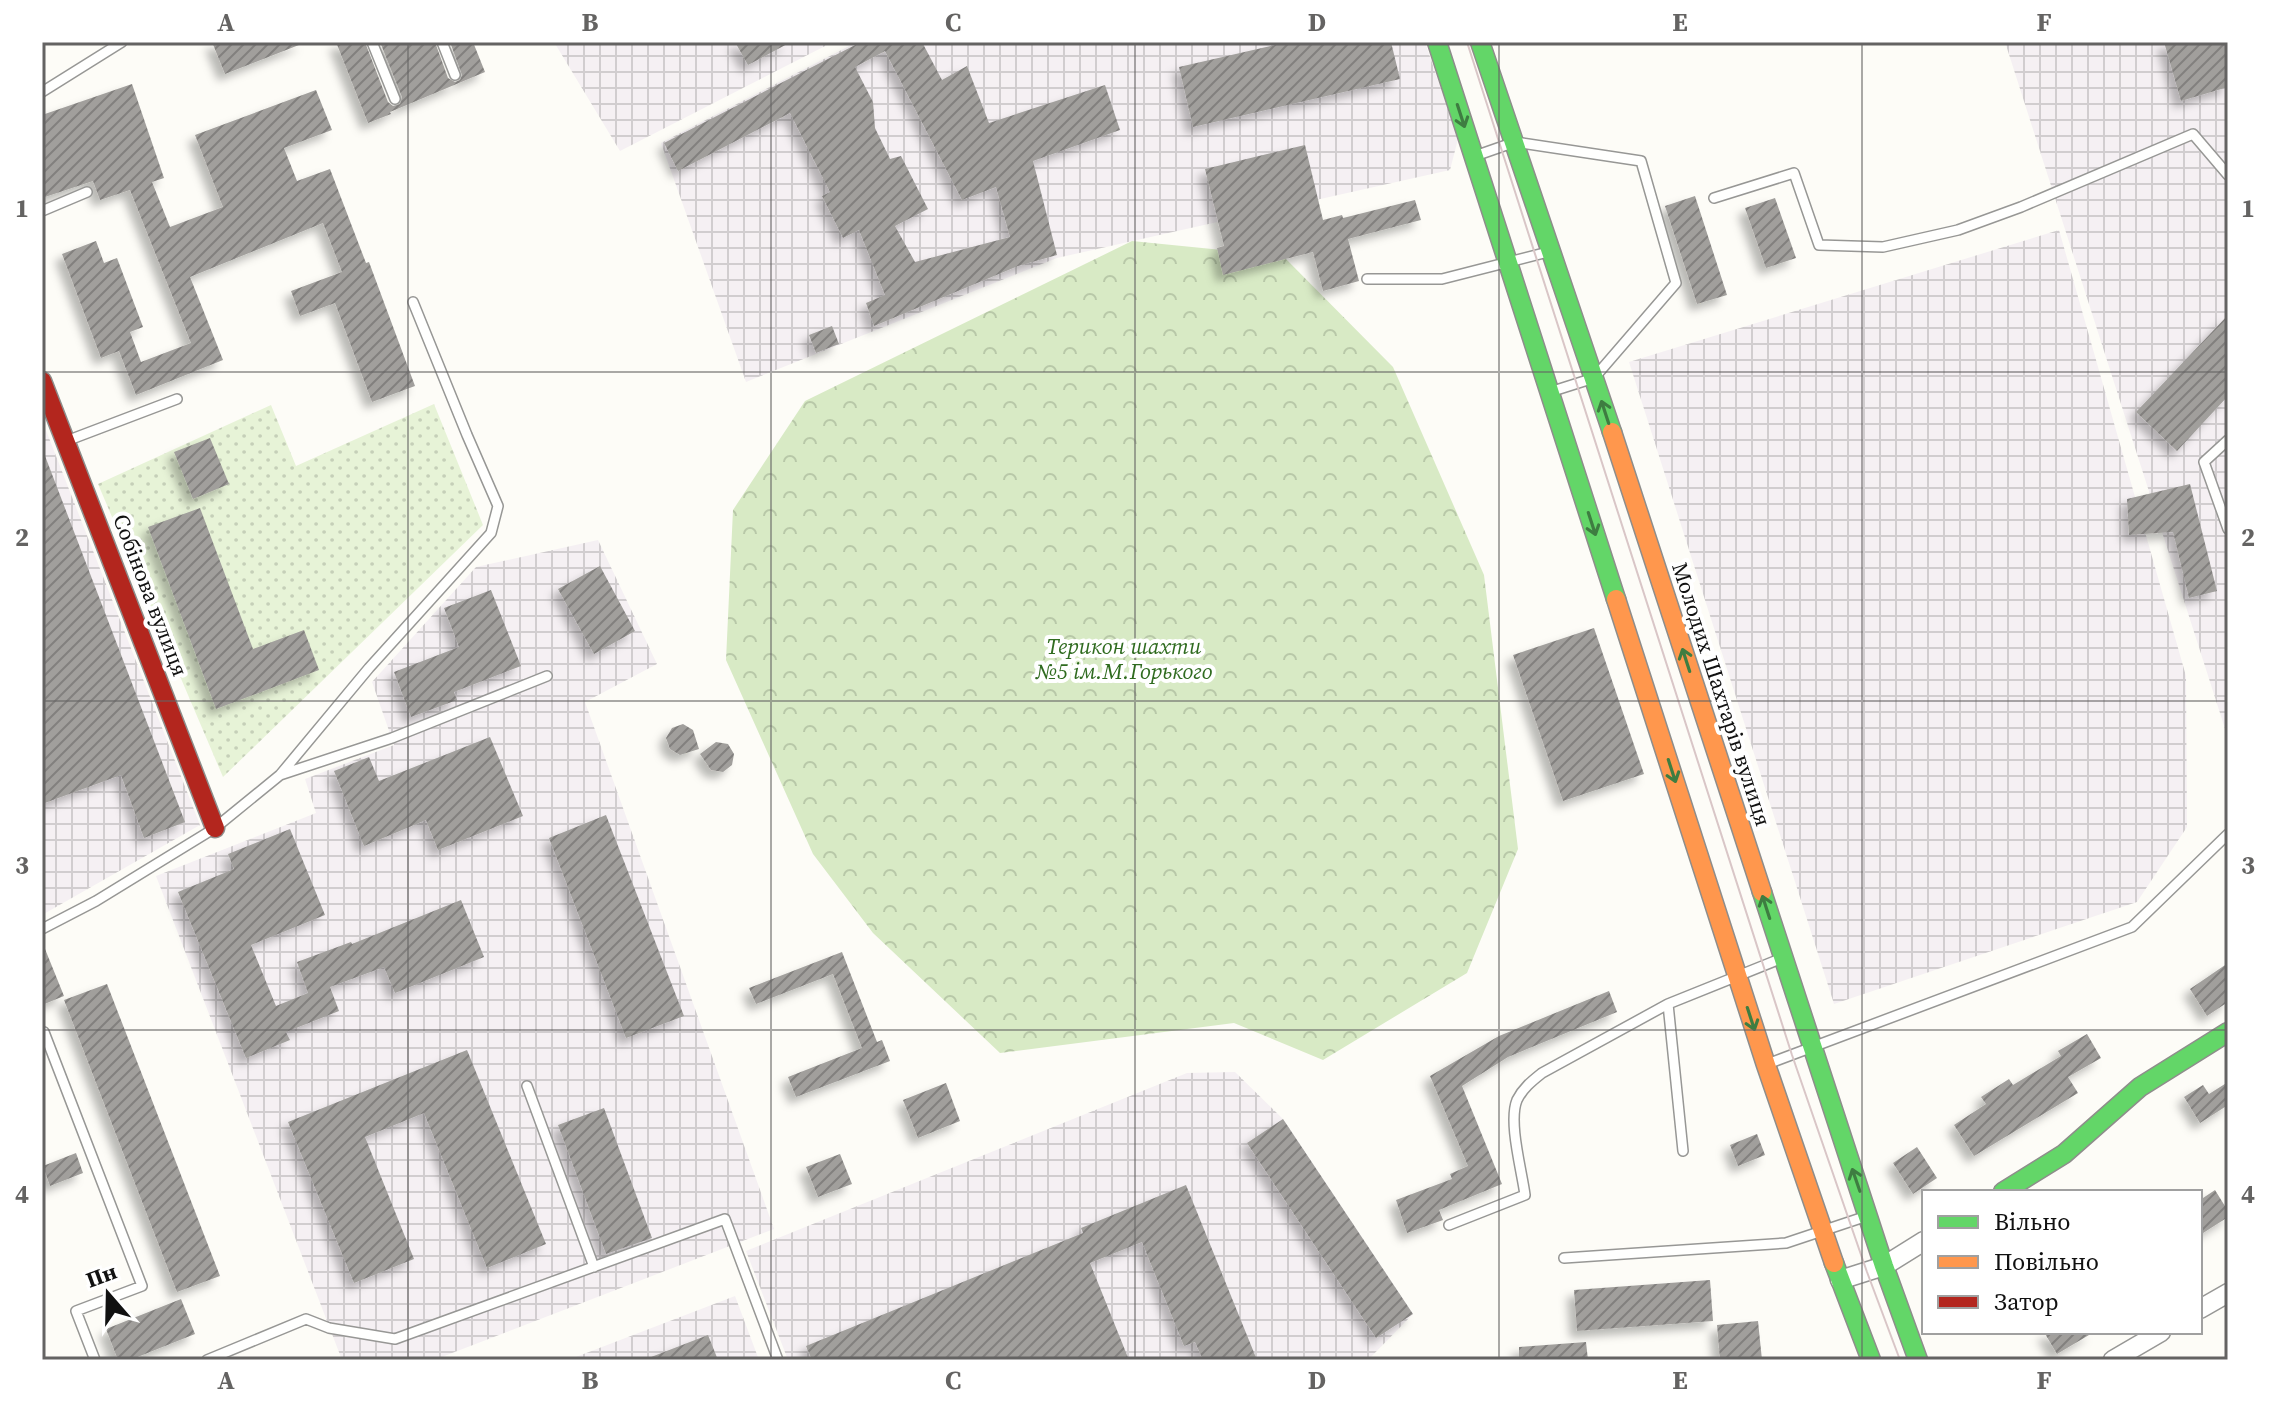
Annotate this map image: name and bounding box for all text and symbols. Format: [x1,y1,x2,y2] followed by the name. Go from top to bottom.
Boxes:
[217,4,235,40] text: A
[582,4,599,40] text: B
[945,4,961,40] text: C
[1308,4,1326,40] text: D
[1672,4,1688,40] text: E
[2036,4,2052,40] text: F
[1455,104,1470,129] one-way arrow
[15,190,29,226] text: 1
[2241,190,2255,226] text: 1
[1597,400,1612,425] one-way arrow
[106,509,196,681] street label: Собінова вулиця
[1586,511,1601,536] one-way arrow
[15,519,29,555] text: 2
[2241,519,2255,555] text: 2
[1665,558,1779,830] street label: Молодих Шахтарів вулиця
[1035,631,1213,686] park label: Терикон шахти №5 ім.М.Горького
[1677,647,1692,672] one-way arrow
[1665,758,1680,784] one-way arrow
[15,847,29,883] text: 3
[2241,847,2255,883] text: 3
[1757,895,1772,920] one-way arrow
[1745,1006,1760,1031] one-way arrow
[1848,1168,1863,1193] one-way arrow
[15,1176,29,1212] text: 4
[2241,1176,2255,1212] text: 4
[1922,1190,2202,1334] legend
[1994,1205,2070,1238] text: Вільно
[1994,1245,2099,1278] text: Повільно
[68,1254,148,1334] north arrow
[82,1256,121,1295] text: Пн
[1994,1285,2059,1318] text: Затор
[217,1362,235,1398] text: A
[582,1362,599,1398] text: B
[945,1362,961,1398] text: C
[1308,1362,1326,1398] text: D
[1672,1362,1688,1398] text: E
[2036,1362,2052,1398] text: F

